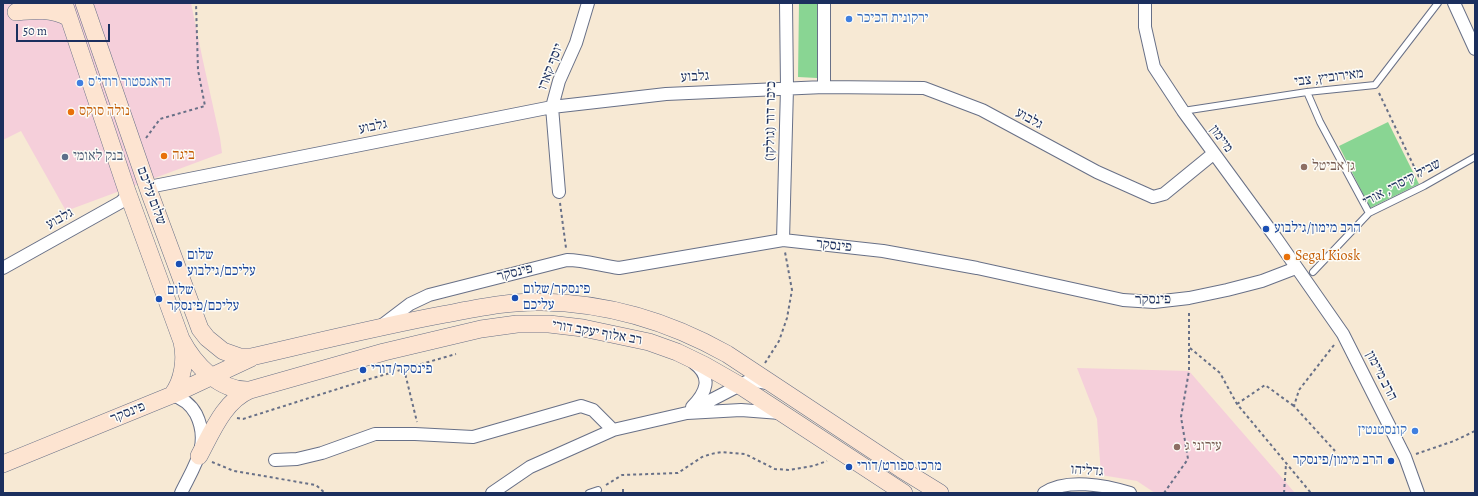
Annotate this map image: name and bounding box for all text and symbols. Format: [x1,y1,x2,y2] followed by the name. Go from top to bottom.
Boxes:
[857,11,928,27] place label: ירקונית הכיכר
[844,14,854,24] marker: ירקונית הכיכר
[18,16,112,42] scale bar
[23,23,47,39] text: 50 m
[534,41,568,93] street label: יוסף קארו
[1293,65,1365,91] street label: מאירוביץ, צבי
[680,68,710,86] street label: גלבוע
[88,75,171,91] place label: דראגסטור רודי'ס
[75,78,85,88] marker: דראגסטור רודי'ס
[762,81,780,161] street label: כיכר דוד (גולקו)
[79,104,130,120] place label: נולה סוקס
[1012,105,1046,133] street label: גלבוע
[66,107,76,117] marker: נולה סוקס
[357,116,389,138] street label: גלבוע
[1205,122,1237,156] street label: מיימון
[172,148,195,164] place label: ביגה
[73,149,123,165] place label: בנק לאומי
[159,151,169,161] marker: ביגה
[60,152,70,162] marker: בנק לאומי
[1360,155,1444,211] street label: שביל קיסרי, אורי
[1312,159,1355,175] place label: גן אביטל
[1299,162,1309,172] marker: גן אביטל
[133,165,169,227] street label: שלום עליכם
[43,205,77,233] street label: גלבוע
[1274,221,1361,237] place label: הרב מימון/גילבוע
[1261,224,1271,234] marker: הרב מימון/גילבוע
[815,236,853,256] street label: פינסקר
[187,248,256,280] place label: שלום עליכם/גילבוע
[1295,249,1360,265] place label: Segal Kiosk
[1282,252,1292,262] marker: Segal Kiosk
[174,259,184,269] marker: שלום עליכם/גילבוע
[495,260,535,286] street label: פינסקר
[523,282,590,314] place label: פינסקר/שלום עליכם
[167,283,239,316] place label: שלום עליכם/פינסקר
[1135,291,1171,309] street label: פינסקר
[510,293,520,303] marker: פינסקר/שלום עליכם
[154,294,164,304] marker: שלום עליכם/פינסקר
[551,317,643,349] street label: רב אלוף יעקב דורי
[1361,348,1401,404] street label: הרב מיימון
[371,362,432,378] place label: פינסקר/דורי
[358,365,368,375] marker: פינסקר/דורי
[108,398,148,428] street label: פינסקר
[1358,423,1407,439] place label: קונסטנטין
[1410,426,1420,436] marker: קונסטנטין
[1185,439,1222,455] place label: עירוני ג
[1172,442,1182,452] marker: עירוני ג
[1293,453,1383,469] place label: הרב מימון/פינסקר
[1386,456,1396,466] marker: הרב מימון/פינסקר
[857,459,942,475] place label: מרכז ספורט/דורי
[1070,461,1104,481] street label: גדליהו
[844,462,854,472] marker: מרכז ספורט/דורי

